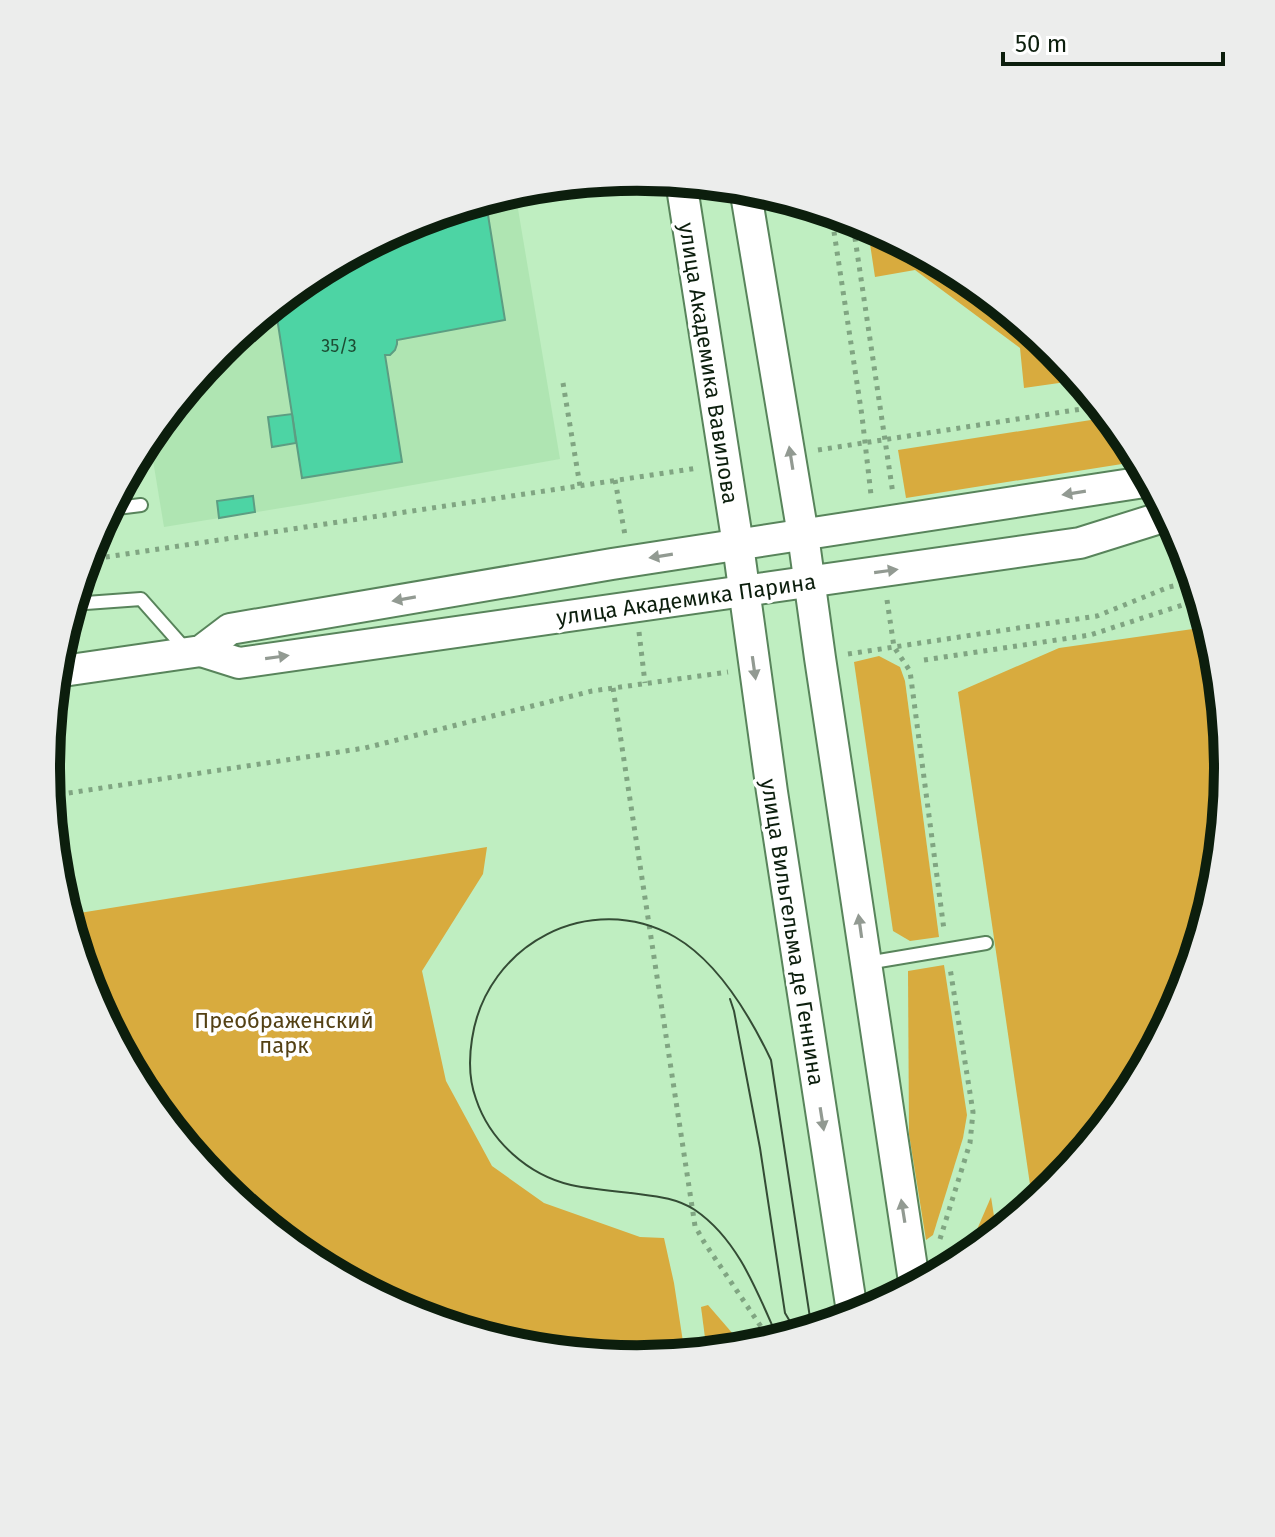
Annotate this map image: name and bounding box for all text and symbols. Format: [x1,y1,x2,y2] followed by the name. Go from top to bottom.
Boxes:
[1003,16,1223,66] scale bar
[1015,30,1067,58] text: 50 m
[673,220,744,506] street label: улица Академика Вавилова
[321,335,357,357] house number: 35/3
[784,445,796,470] one-way arrow
[1061,487,1086,499] one-way arrow
[648,550,673,563] one-way arrow
[874,564,899,577] one-way arrow
[554,568,818,631] street label: улица Академика Парина
[391,594,416,606] one-way arrow
[264,650,289,663] one-way arrow
[748,656,761,681] one-way arrow
[755,777,830,1087] street label: улица Вильгельма де Геннина
[853,913,866,938] one-way arrow
[194,1007,374,1059] park label: Преображенский парк
[816,1107,829,1132] one-way arrow
[896,1198,909,1223] one-way arrow

